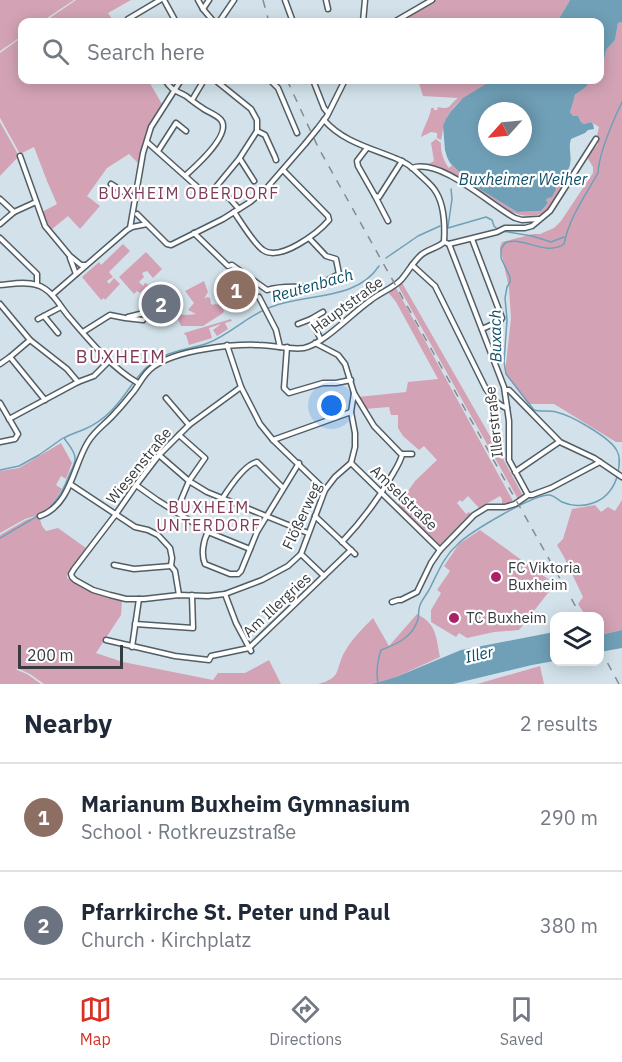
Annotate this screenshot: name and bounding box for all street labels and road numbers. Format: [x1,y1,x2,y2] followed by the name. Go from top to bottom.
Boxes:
[307,272,387,337] street label: Hauptstraße
[480,385,507,459] street label: Illerstraße
[102,424,175,508] street label: Wiesenstraße
[367,461,442,534] street label: Amselstraße
[278,479,325,552] street label: Flößerweg
[239,568,315,641] street label: Am Illergries

